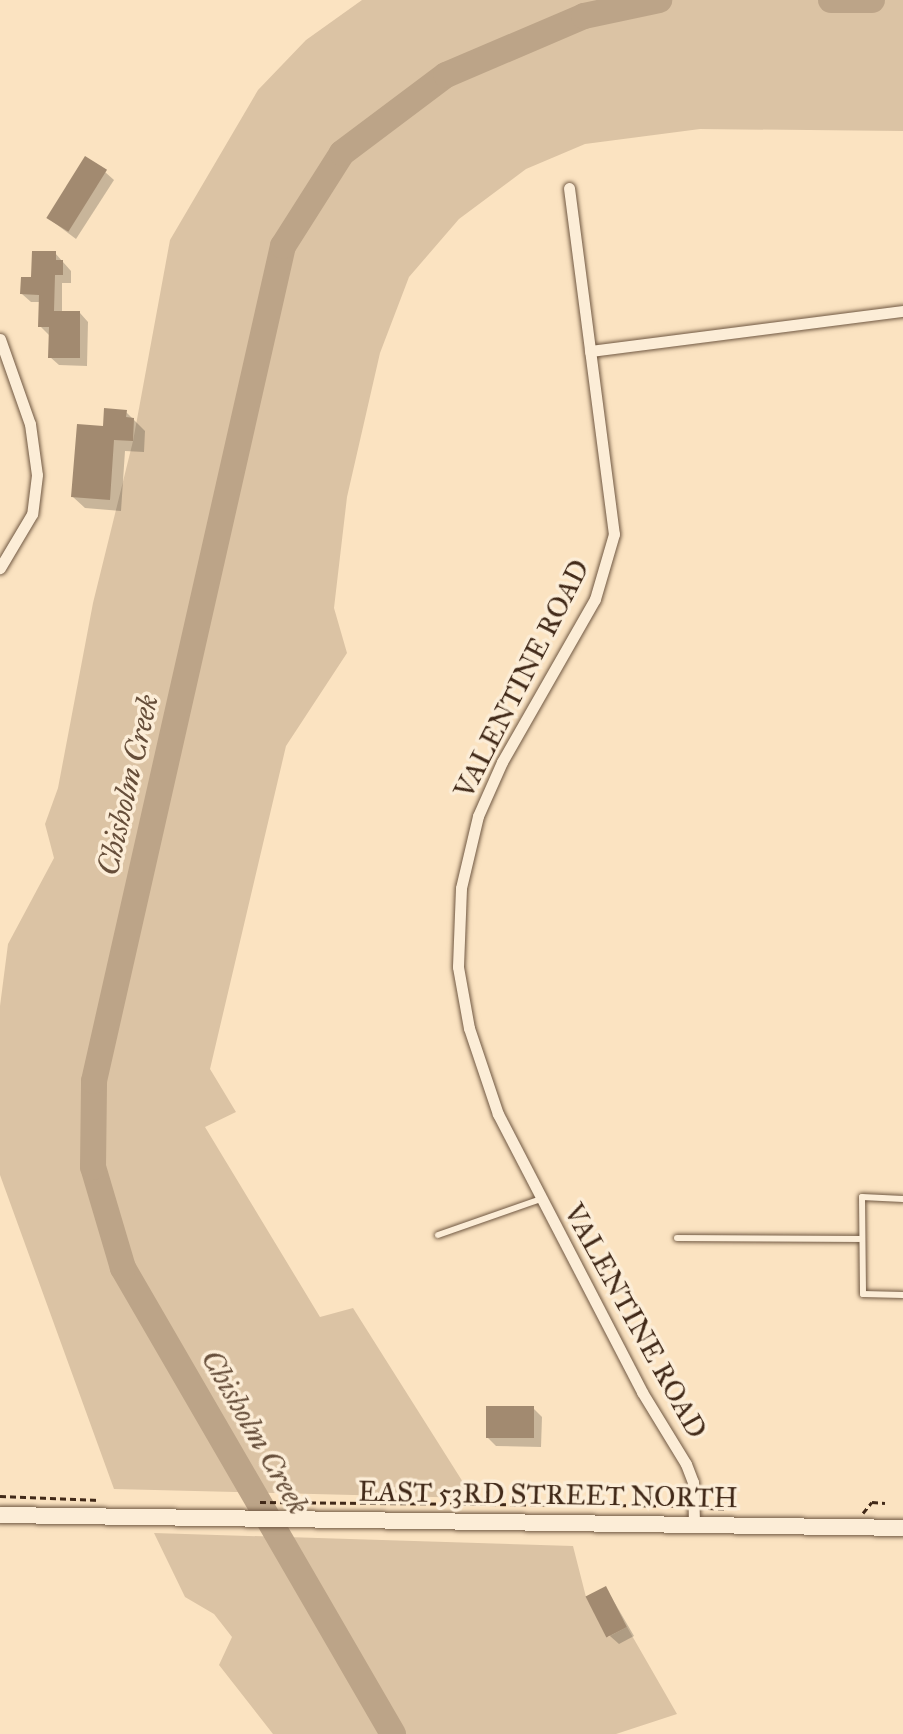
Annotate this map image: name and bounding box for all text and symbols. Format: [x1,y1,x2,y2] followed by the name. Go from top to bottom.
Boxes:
[447,554,597,804] street label: VALENTINE ROAD
[90,691,166,879] water label: Chisholm Creek
[557,1198,713,1444] street label: VALENTINE ROAD
[193,1343,317,1521] water label: Chisholm Creek
[358,1475,738,1515] street label: EAST 53RD STREET NORTH

